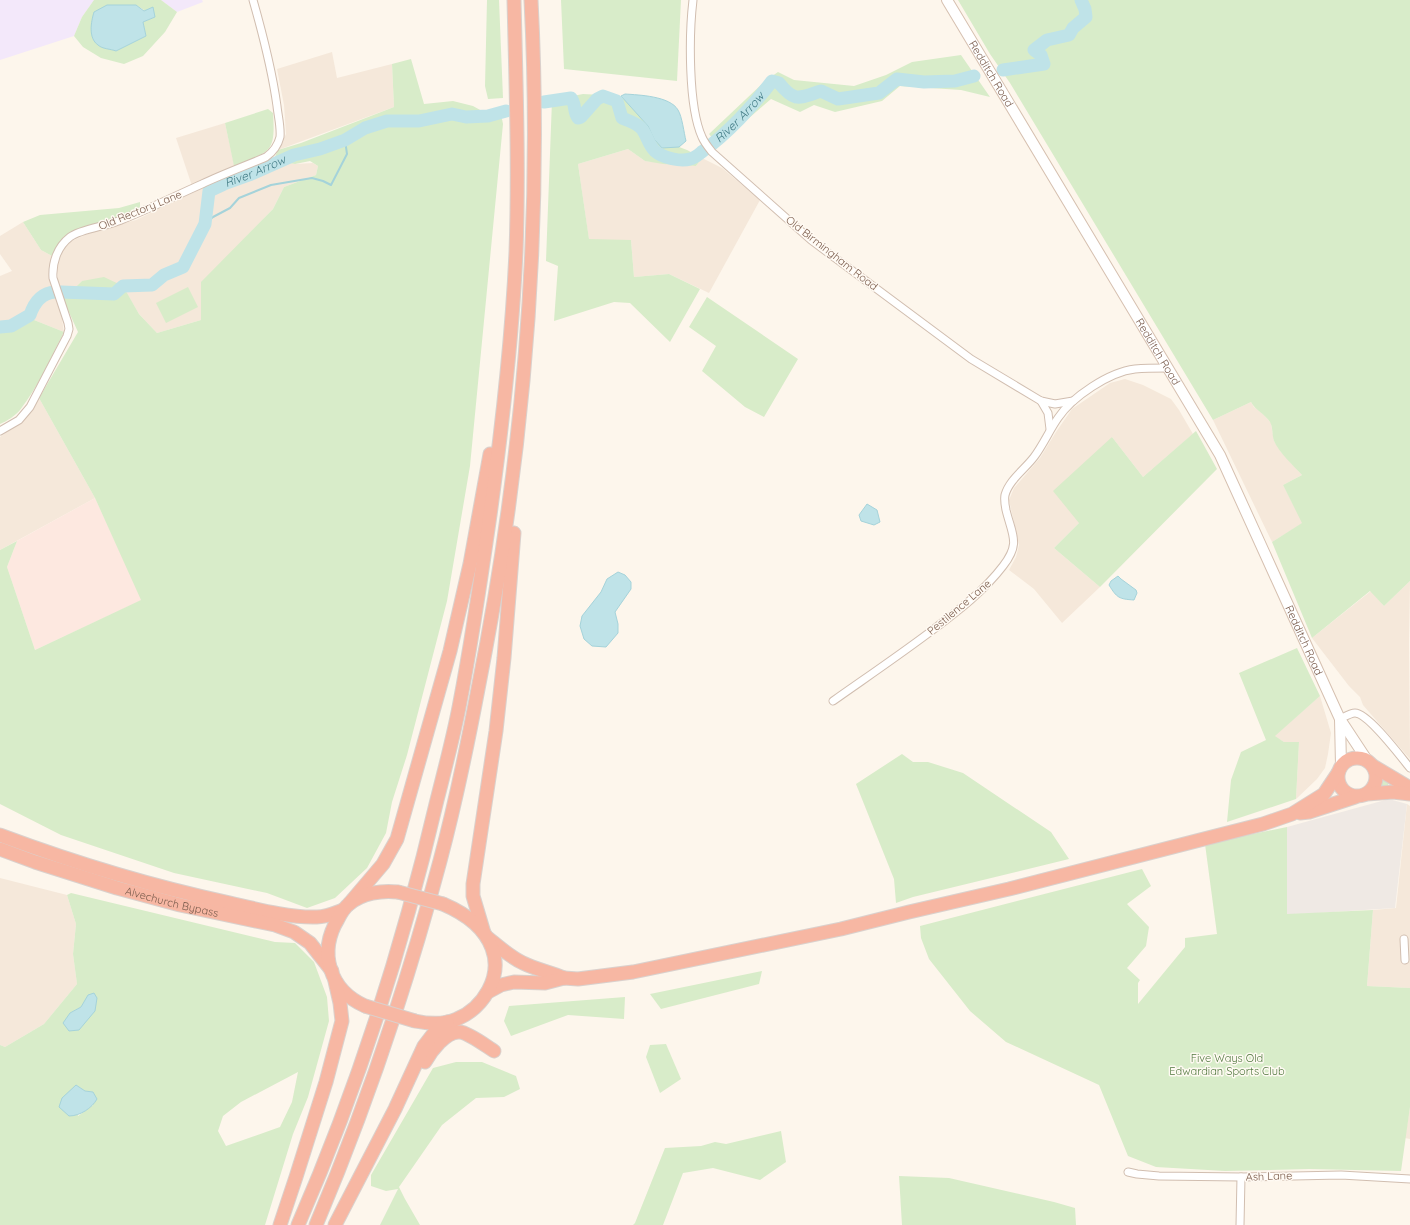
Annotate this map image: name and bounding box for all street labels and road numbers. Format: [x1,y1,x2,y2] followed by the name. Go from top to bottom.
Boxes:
[966,38,1017,110] street label: Redditch Road
[96,187,184,233] street label: Old Rectory Lane
[783,213,881,293] street label: Old Birmingham Road
[1133,316,1183,387] street label: Redditch Road
[924,576,994,638] street label: Pestilence Lane
[1282,603,1326,677] street label: Redditch Road
[124,884,220,920] street label: Alvechurch Bypass
[1245,1168,1293,1184] street label: Ash Lane

